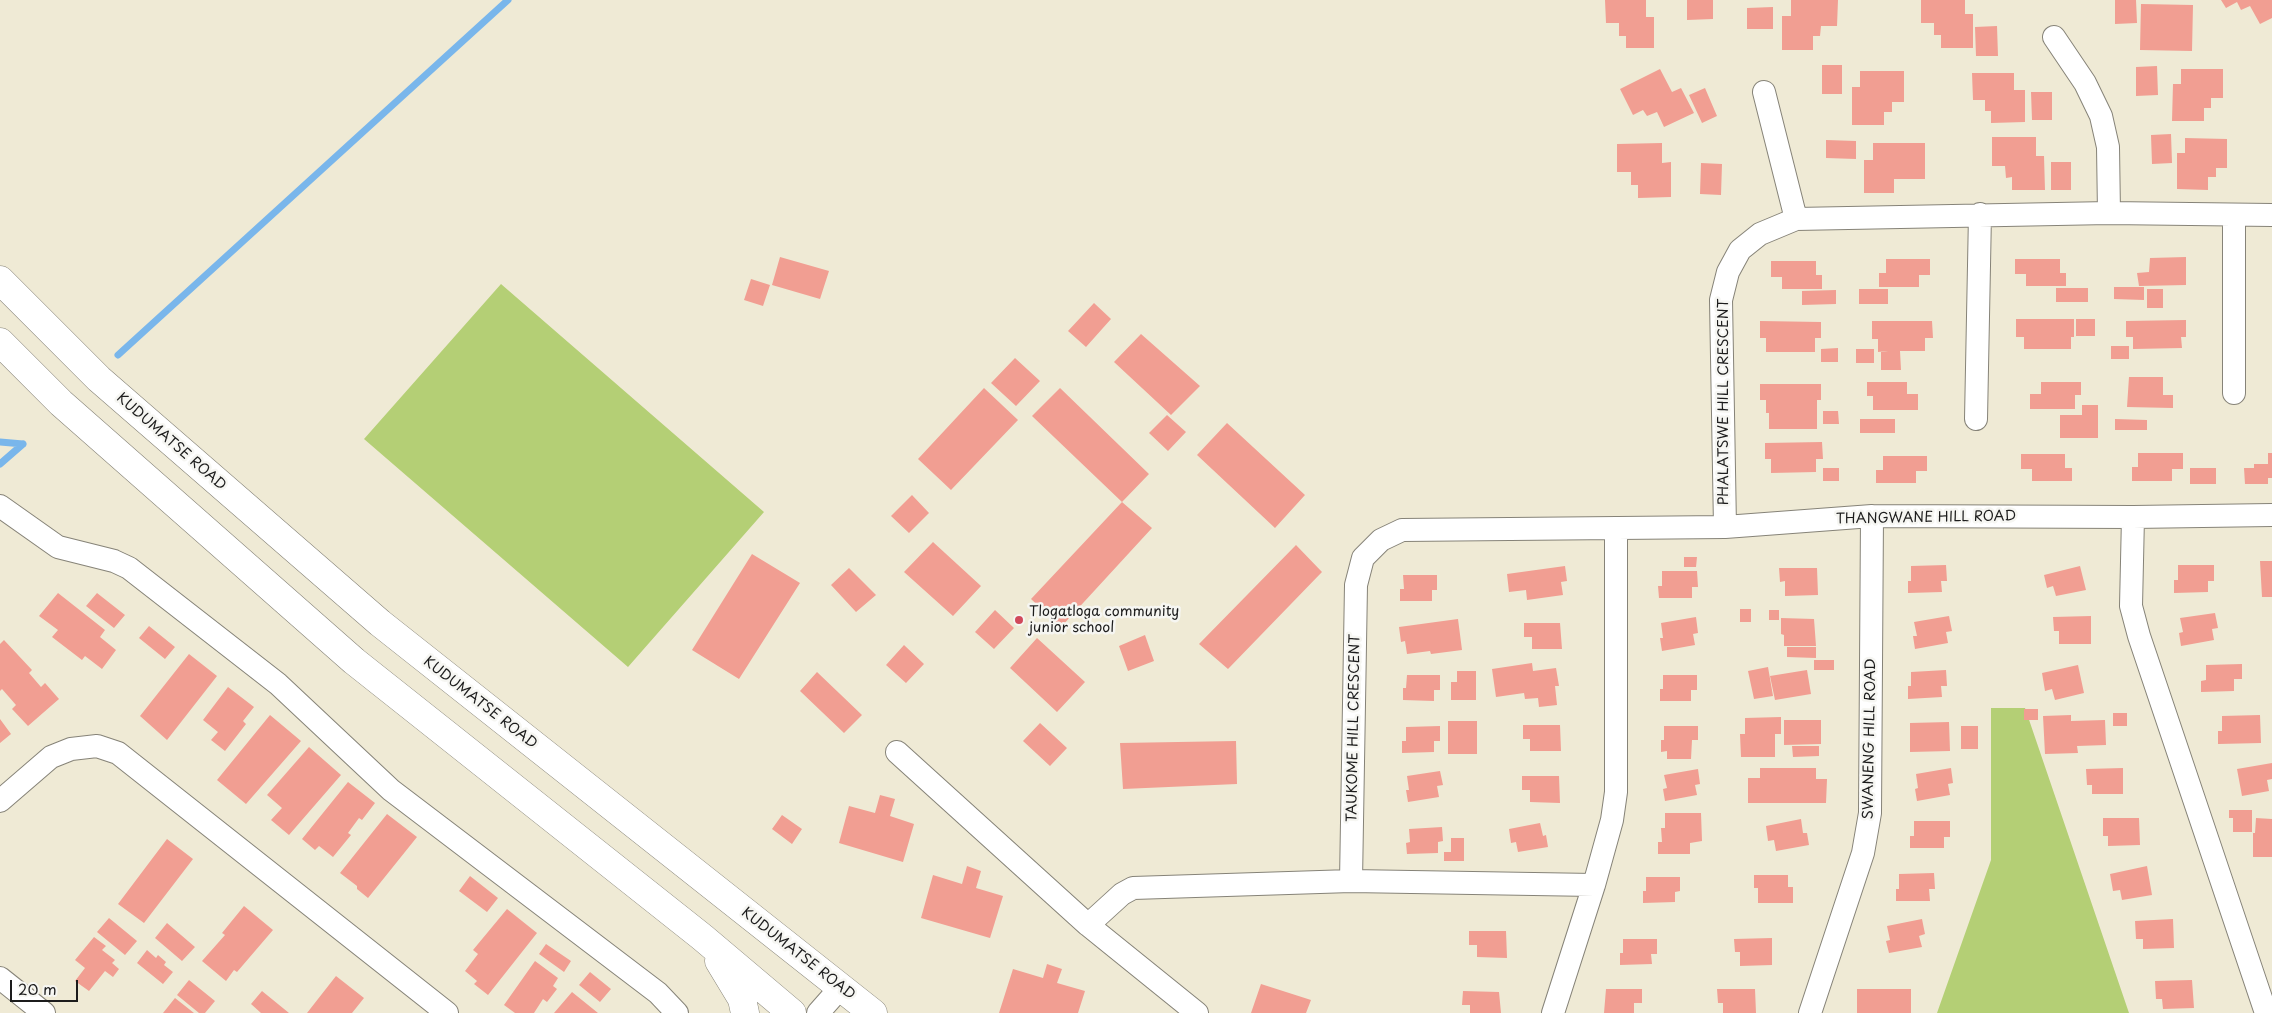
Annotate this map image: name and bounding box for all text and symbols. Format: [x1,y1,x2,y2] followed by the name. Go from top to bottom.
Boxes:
[1716,299,1732,505] street label: PHALATSWE HILL CRESCENT
[113,390,229,494] street label: KUDUMATSE ROAD
[1836,508,2016,528] street label: THANGWANE HILL ROAD
[1029,604,1179,636] place label: Tlogatloga community junior school
[1013,614,1025,626] marker: Tlogatloga community junior school
[1344,634,1364,822] street label: TAUKOME HILL CRESCENT
[420,653,540,753] street label: KUDUMATSE ROAD
[1860,658,1880,820] street label: SWANENG HILL ROAD
[738,904,858,1004] street label: KUDUMATSE ROAD
[12,970,80,1002] scale bar
[18,977,57,1000] text: 20 m

